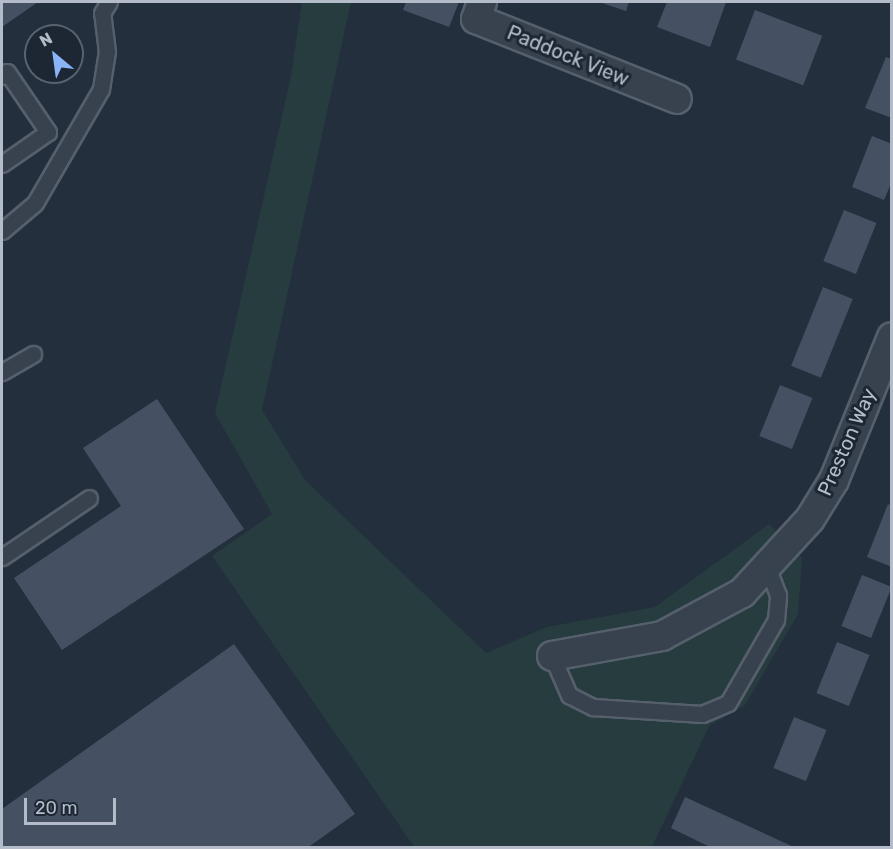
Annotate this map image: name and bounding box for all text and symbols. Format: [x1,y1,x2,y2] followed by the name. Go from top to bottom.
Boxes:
[503,21,633,91] street label: Paddock View
[24,24,84,84] north arrow
[36,28,56,51] text: N
[813,384,881,500] street label: Preston Way
[27,786,118,824] scale bar
[35,797,77,819] text: 20 m

